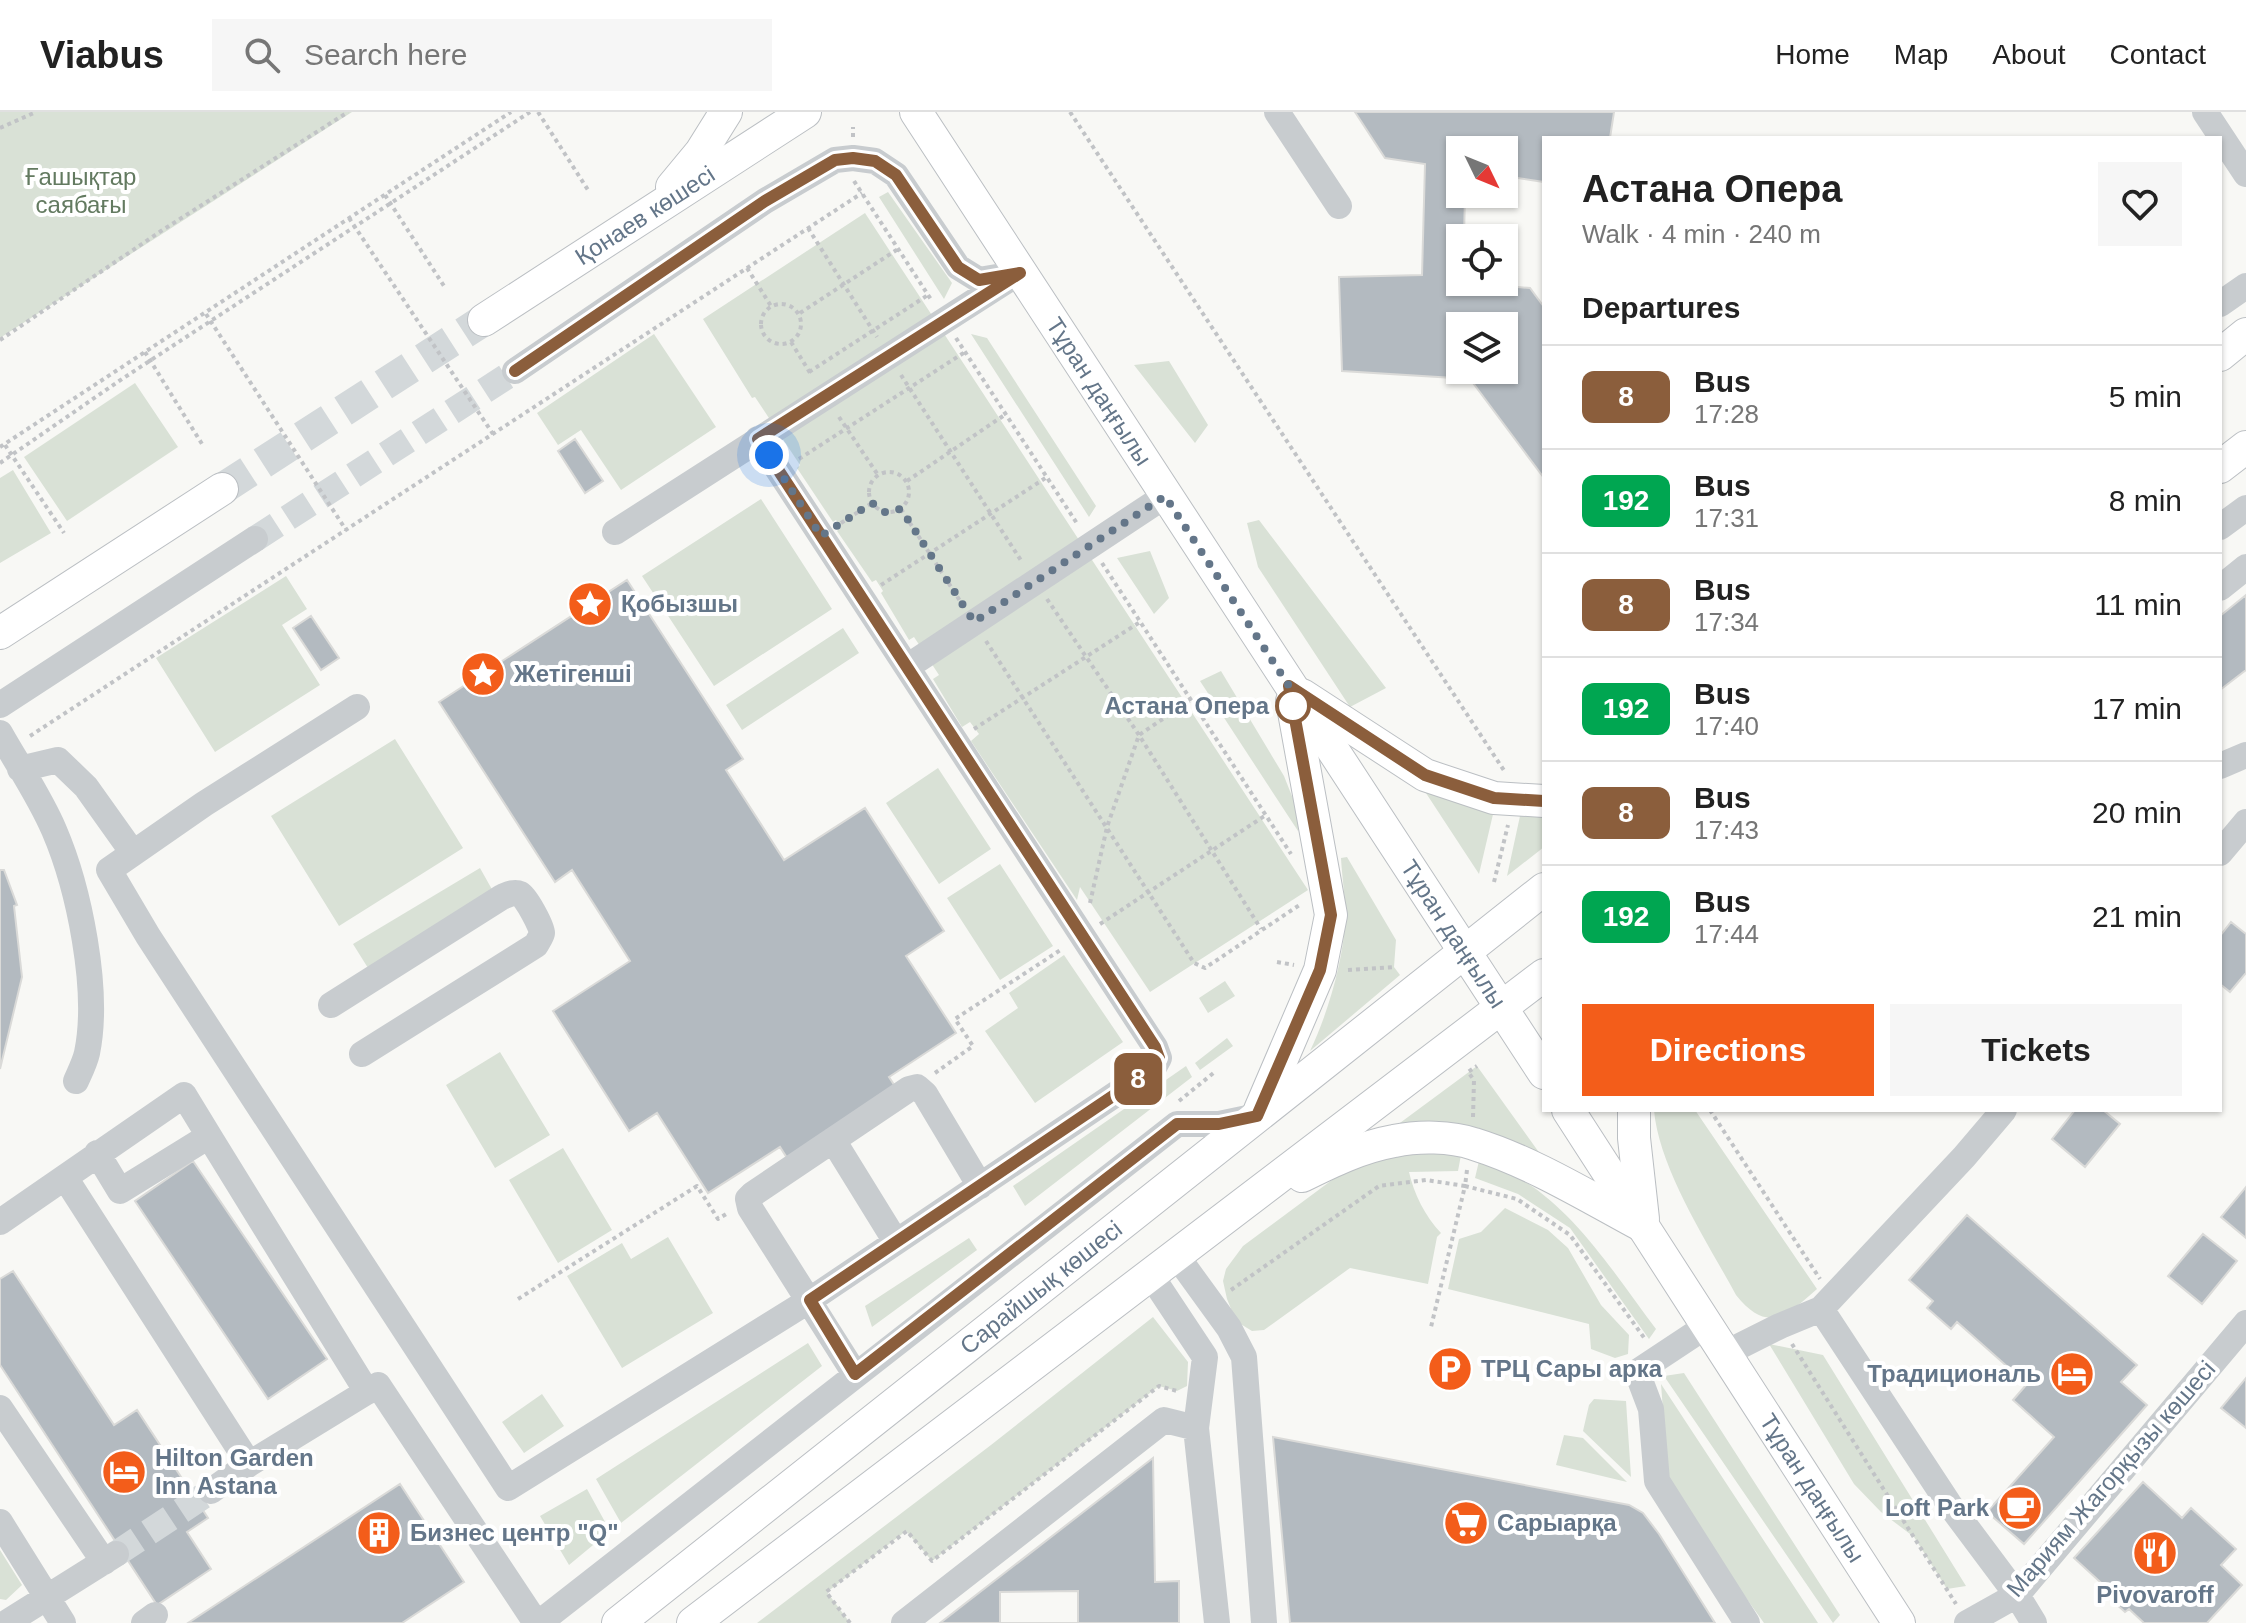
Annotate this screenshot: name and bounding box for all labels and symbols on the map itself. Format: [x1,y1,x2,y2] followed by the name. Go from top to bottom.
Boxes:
[1446,136,1518,208] north arrow
[570,160,720,270] street label: Қонаев көшесі
[25,163,136,218] park label: Ғашықтар саябағы
[1041,312,1157,470] street label: Тұран даңғылы
[749,435,789,475] your location
[566,580,614,628] place icon: Қобызшы
[621,590,738,617] place label: Қобызшы
[459,650,507,698] place icon: Жетігенші
[513,660,632,687] place label: Жетігенші
[1276,689,1310,723] marker: Астана Опера
[1105,692,1270,719] place label: Астана Опера
[1395,855,1512,1013] street label: Тұран даңғылы
[1112,1053,1164,1105] line badge: 8
[955,1215,1127,1359] street label: Сарайшық көшесі
[1426,1345,1474,1393] parking icon: ТРЦ Сары арка
[2048,1350,2096,1398] hotel icon: Традициональ
[1481,1355,1663,1382] place label: ТРЦ Сары арка
[2001,1355,2220,1602] street label: Мариям Жагорқызы көшесі
[1867,1360,2041,1387] place label: Традициональ
[1755,1409,1870,1567] street label: Тұран даңғылы
[155,1444,314,1499] place label: Hilton Garden Inn Astana
[100,1448,148,1496] hotel icon: Hilton Garden Inn Astana
[1996,1484,2044,1532] cafe icon: Loft Park
[1885,1494,1990,1521] place label: Loft Park
[1442,1499,1490,1547] supermarket icon: Сарыарқа
[355,1509,403,1557] building icon: Бизнес центр "Q"
[1497,1509,1617,1536] place label: Сарыарқа
[410,1519,619,1546] place label: Бизнес центр "Q"
[2131,1529,2179,1577] restaurant icon: Pivovaroff
[2096,1581,2215,1608] place label: Pivovaroff

